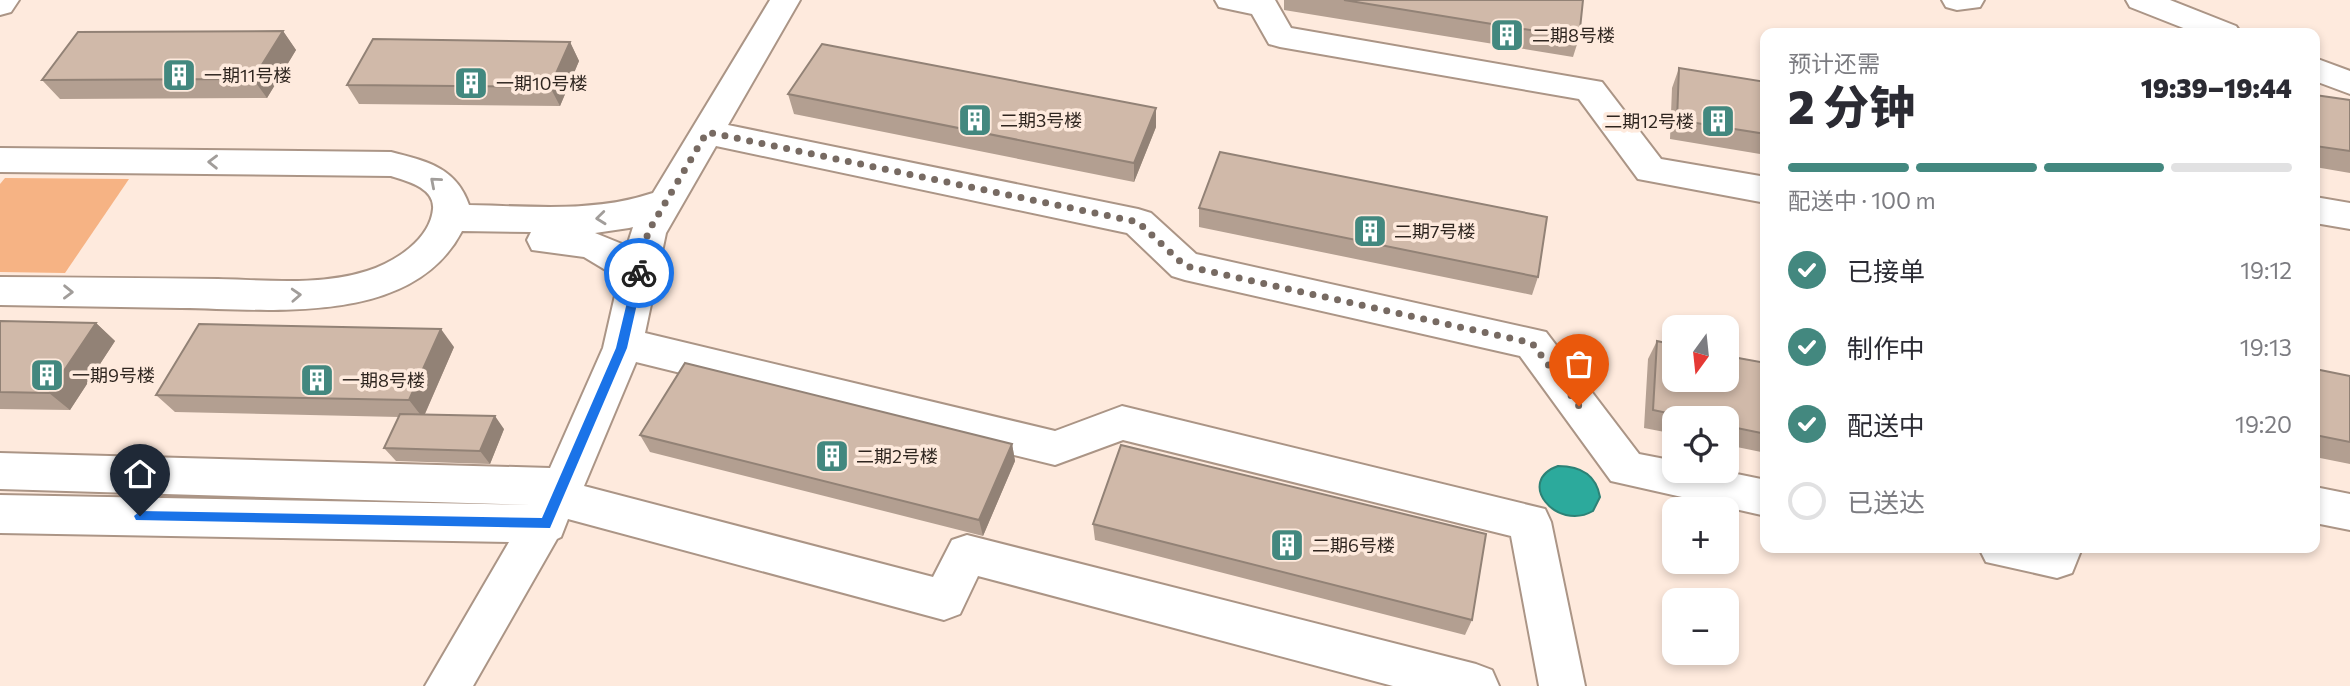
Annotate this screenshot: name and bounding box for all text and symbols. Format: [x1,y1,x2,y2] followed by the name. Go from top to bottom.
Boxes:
[1488,16,1526,54] building icon: 二期8号楼
[1532,24,1615,46] place label: 二期8号楼
[1788,49,1880,77] text: 预计还需
[160,56,198,94] building icon: 一期11号楼
[204,64,291,86] place label: 一期11号楼
[452,64,490,102] building icon: 一期10号楼
[496,72,587,94] place label: 一期10号楼
[2141,72,2292,103] text: 19:39–19:44
[1788,77,1915,133] text: 2 分钟
[956,101,994,139] building icon: 二期3号楼
[1699,102,1737,140] building icon: 二期12号楼
[1000,109,1082,131] place label: 二期3号楼
[1604,110,1694,132] place label: 二期12号楼
[207,154,218,170] one-way arrow
[430,178,443,190] one-way arrow
[1788,186,1936,214] text: 配送中 · 100 m
[595,211,606,226] one-way arrow
[1351,212,1389,250] building icon: 二期7号楼
[1394,220,1476,242] place label: 二期7号楼
[604,238,674,308] courier
[1788,251,1826,289] icon: check
[620,254,658,292] icon: bike
[1847,255,1925,286] text: 已接单
[2240,256,2292,284] text: 19:12
[63,285,74,300] one-way arrow
[290,287,301,302] one-way arrow
[1662,315,1740,392] north arrow
[1662,315,1739,665] map controls
[1788,328,1826,366] icon: check
[1847,332,1925,363] text: 制作中
[2240,333,2292,361] text: 19:13
[1549,334,1609,406] pin
[1560,345,1598,383] icon: bag
[28,356,66,394] building icon: 一期9号楼
[298,361,336,399] building icon: 一期8号楼
[72,364,155,386] place label: 一期9号楼
[342,369,425,391] place label: 一期8号楼
[1788,405,1826,443] icon: check
[1662,406,1739,483] button: locate
[1847,409,1925,440] text: 配送中
[2235,410,2292,438] text: 19:20
[813,437,851,475] building icon: 二期2号楼
[110,444,170,516] pin
[856,445,938,467] place label: 二期2号楼
[121,455,159,493] icon: home
[1847,486,1925,517] text: 已送达
[1662,497,1739,574] button: +
[1268,526,1306,564] building icon: 二期6号楼
[1312,534,1395,556] place label: 二期6号楼
[1662,588,1739,665] button: −

